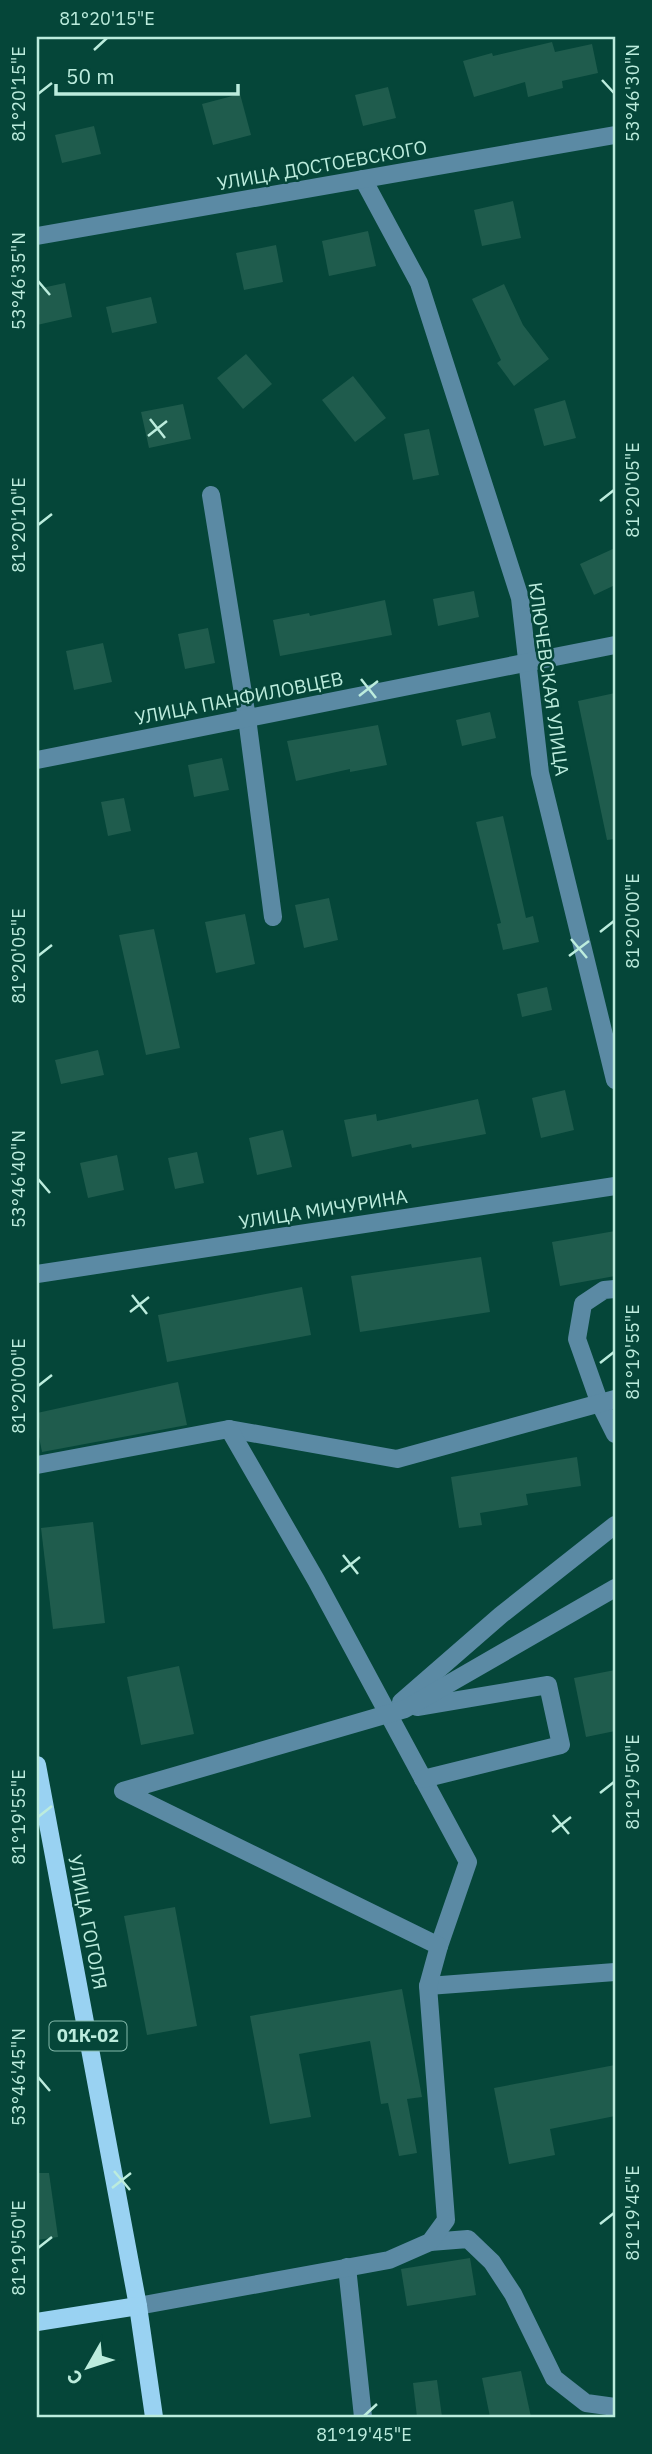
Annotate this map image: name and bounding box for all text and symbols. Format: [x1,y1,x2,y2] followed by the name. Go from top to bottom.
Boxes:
[59,7,155,30] text: 81°20'15"E
[621,44,644,142] text: 53°46'30"N
[7,46,30,142] text: 81°20'15"E
[56,52,238,96] scale bar
[66,62,115,90] text: 50 m
[215,135,429,195] street label: УЛИЦА ДОСТОЕВСКОГО
[7,232,30,330] text: 53°46'35"N
[621,442,644,538] text: 81°20'05"E
[7,477,30,573] text: 81°20'10"E
[524,581,574,777] street label: КЛЮЧЕВСКАЯ УЛИЦА
[133,666,345,730] street label: УЛИЦА ПАНФИЛОВЦЕВ
[621,873,644,969] text: 81°20'00"E
[7,908,30,1004] text: 81°20'05"E
[7,1130,30,1228] text: 53°46'40"N
[237,1184,409,1234] street label: УЛИЦА МИЧУРИНА
[621,1304,644,1400] text: 81°19'55"E
[7,1338,30,1434] text: 81°20'00"E
[621,1734,644,1830] text: 81°19'50"E
[7,1769,30,1865] text: 81°19'55"E
[63,1853,113,1991] street label: УЛИЦА ГОГОЛЯ
[50,2022,126,2050] road number: 01К-02
[7,2028,30,2126] text: 53°46'45"N
[621,2165,644,2261] text: 81°19'45"E
[7,2200,30,2296] text: 81°19'50"E
[52,2332,122,2402] north arrow
[62,2365,88,2390] text: С
[316,2423,412,2446] text: 81°19'45"E

